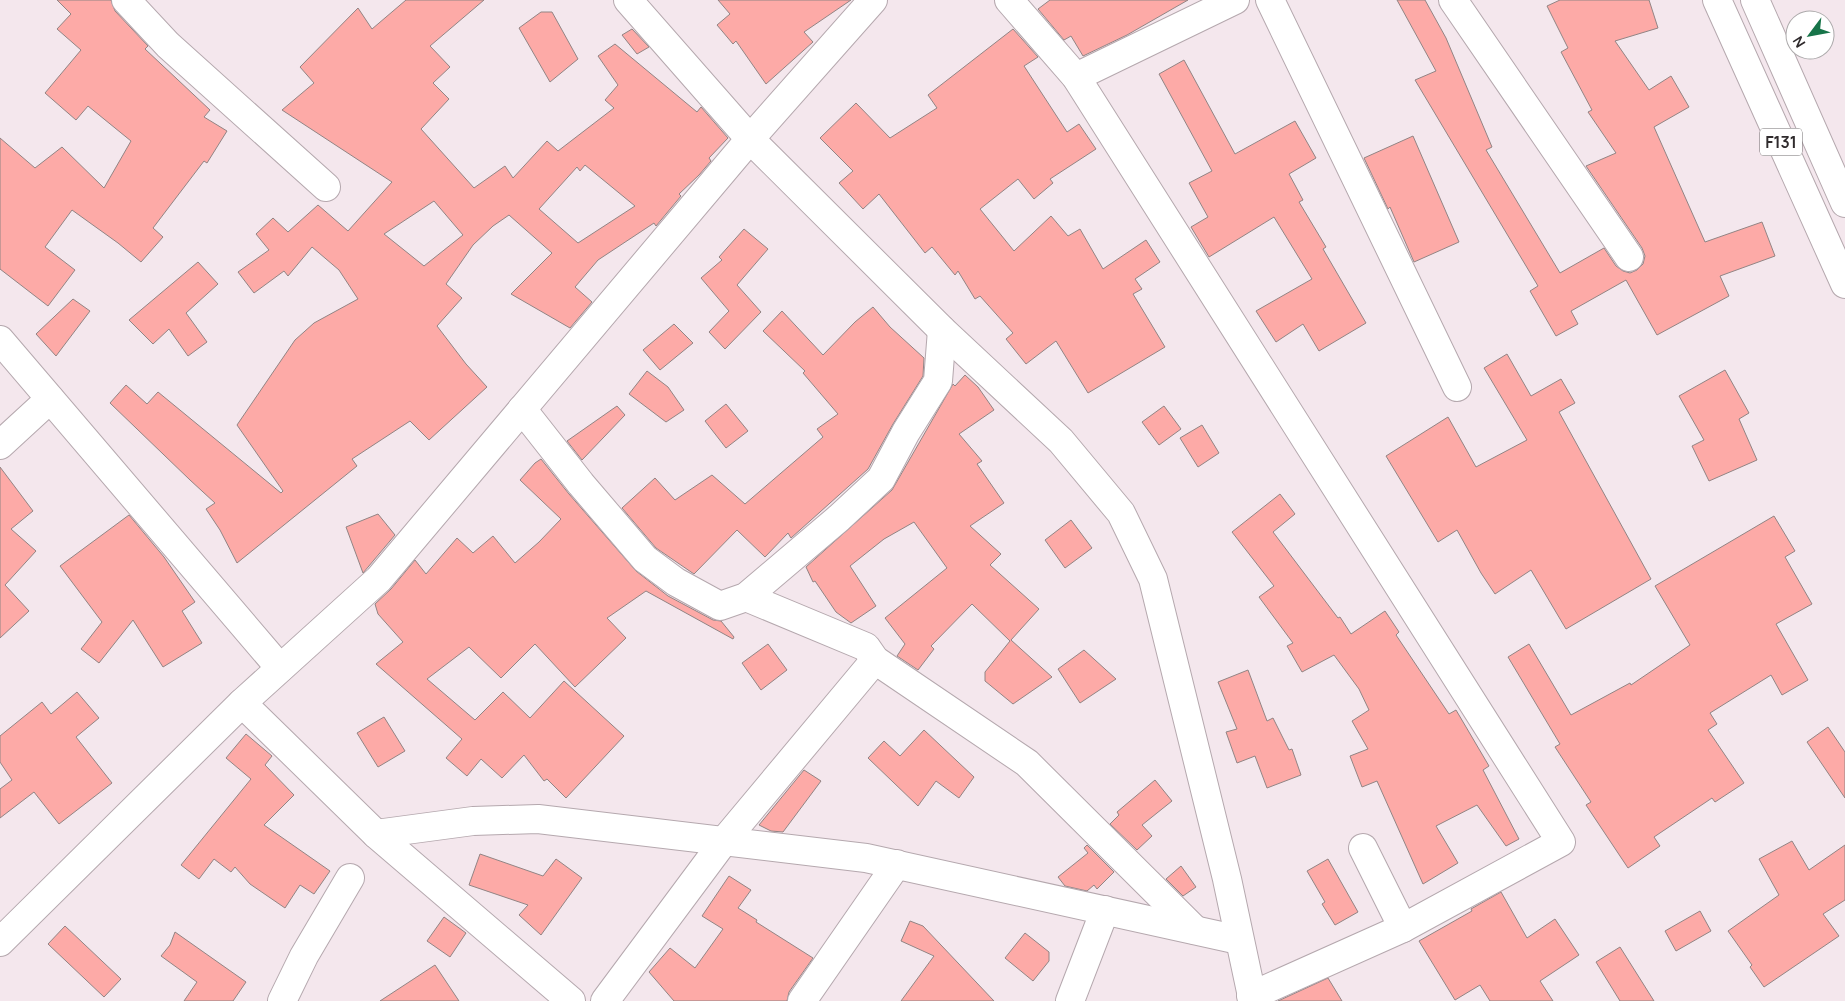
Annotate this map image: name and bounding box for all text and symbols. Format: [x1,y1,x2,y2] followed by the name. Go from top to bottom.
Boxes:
[1785,10,1835,60] north arrow
[1788,33,1809,51] text: N
[1760,128,1802,156] road number: F131

